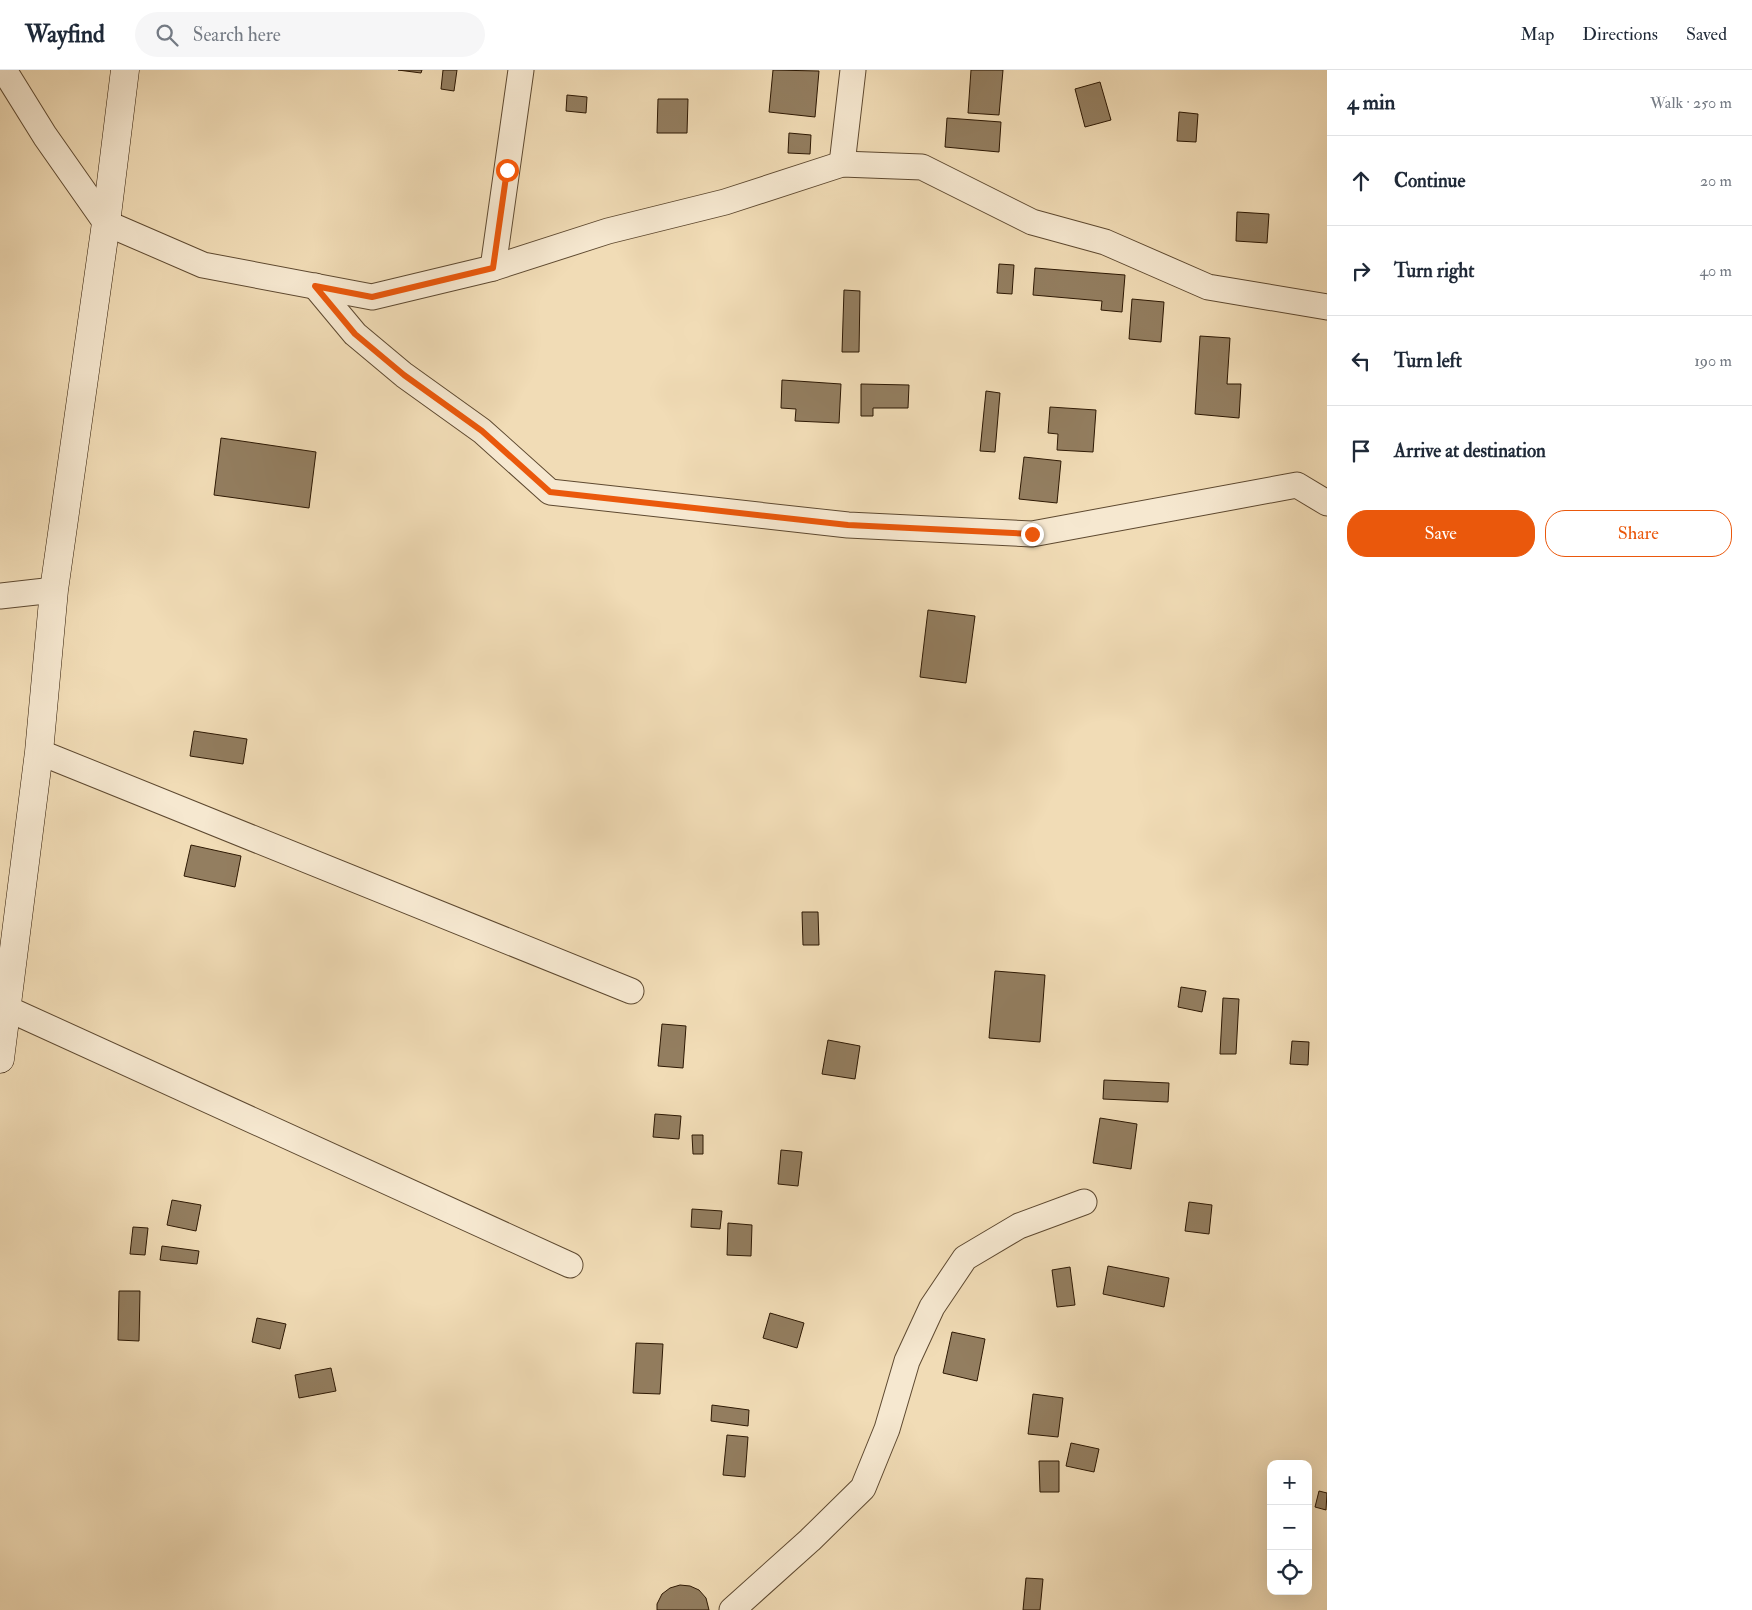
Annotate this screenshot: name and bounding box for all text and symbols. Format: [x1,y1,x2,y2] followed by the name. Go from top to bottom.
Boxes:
[135,12,485,57] search box
[25,19,105,50] text: Wayfind
[153,21,181,49] icon: search
[193,23,281,47] text: Search here
[1521,23,1554,46] text: Map
[1582,23,1658,46] text: Directions
[1686,23,1727,46] text: Saved
[1347,89,1395,116] text: 4 min
[1650,93,1732,113] text: Walk · 250 m
[496,159,519,182] route start
[1347,167,1375,195] icon: ahead
[1394,169,1465,193] text: Continue
[1700,171,1732,191] text: 20 m
[1347,257,1375,285] icon: right
[1394,259,1474,283] text: Turn right
[1699,261,1732,281] text: 40 m
[1347,347,1375,375] icon: left
[1394,349,1462,373] text: Turn left
[1694,351,1732,371] text: 190 m
[1347,437,1375,465] icon: arrive
[1394,439,1546,463] text: Arrive at destination
[1347,510,1535,557] button: Save
[1545,510,1732,557] button: Share
[1021,523,1044,546] route end
[1267,1460,1312,1595] map controls
[1267,1460,1312,1505] button: +
[1267,1505,1312,1550] button: −
[1267,1550,1312,1595] button: locate

